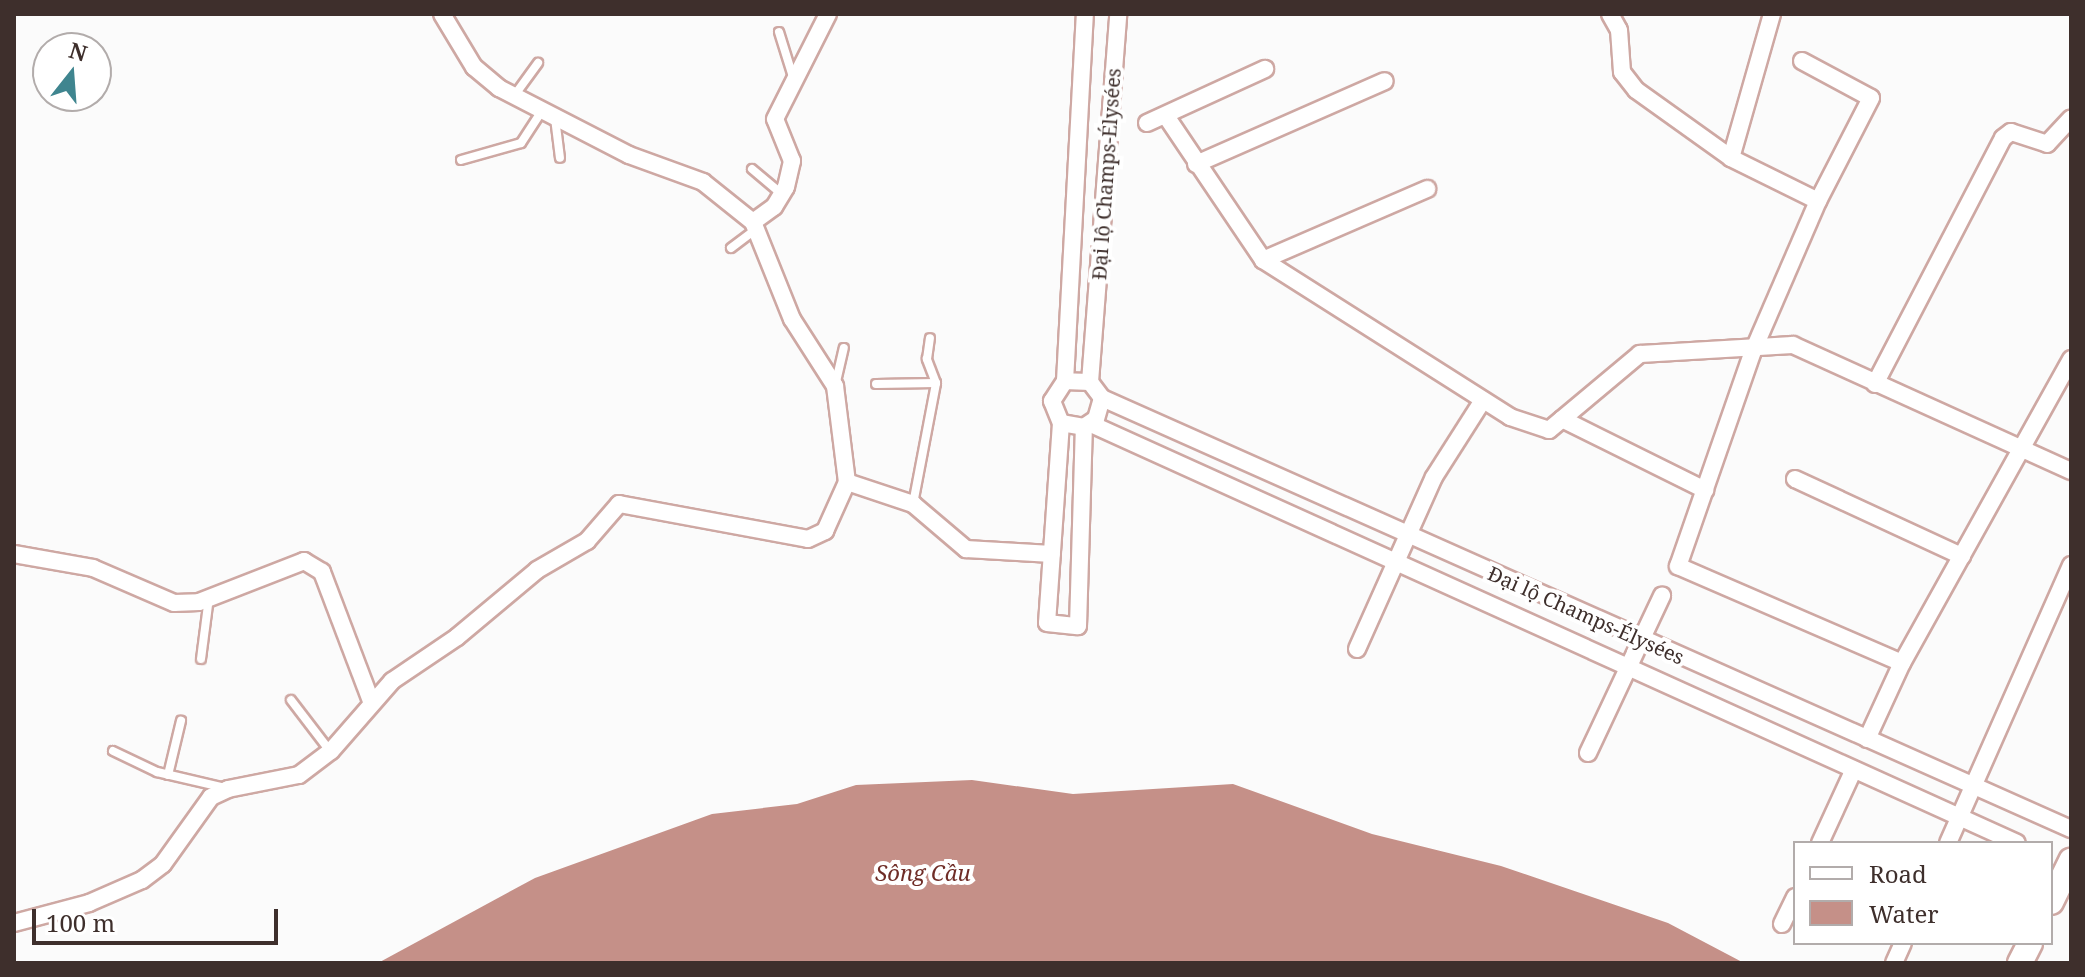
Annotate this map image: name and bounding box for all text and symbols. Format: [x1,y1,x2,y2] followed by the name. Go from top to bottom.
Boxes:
[32,32,112,112] north arrow
[66,34,91,68] text: N
[1087,67,1125,281] street label: Đại lộ Champs-Élysées
[1484,561,1688,669] street label: Đại lộ Champs-Élysées
[1793,841,2053,945] legend
[1869,857,1927,890] text: Road
[875,860,971,886] water label: Sông Cầu
[36,893,282,943] scale bar
[1869,897,1939,930] text: Water
[46,906,115,939] text: 100 m

